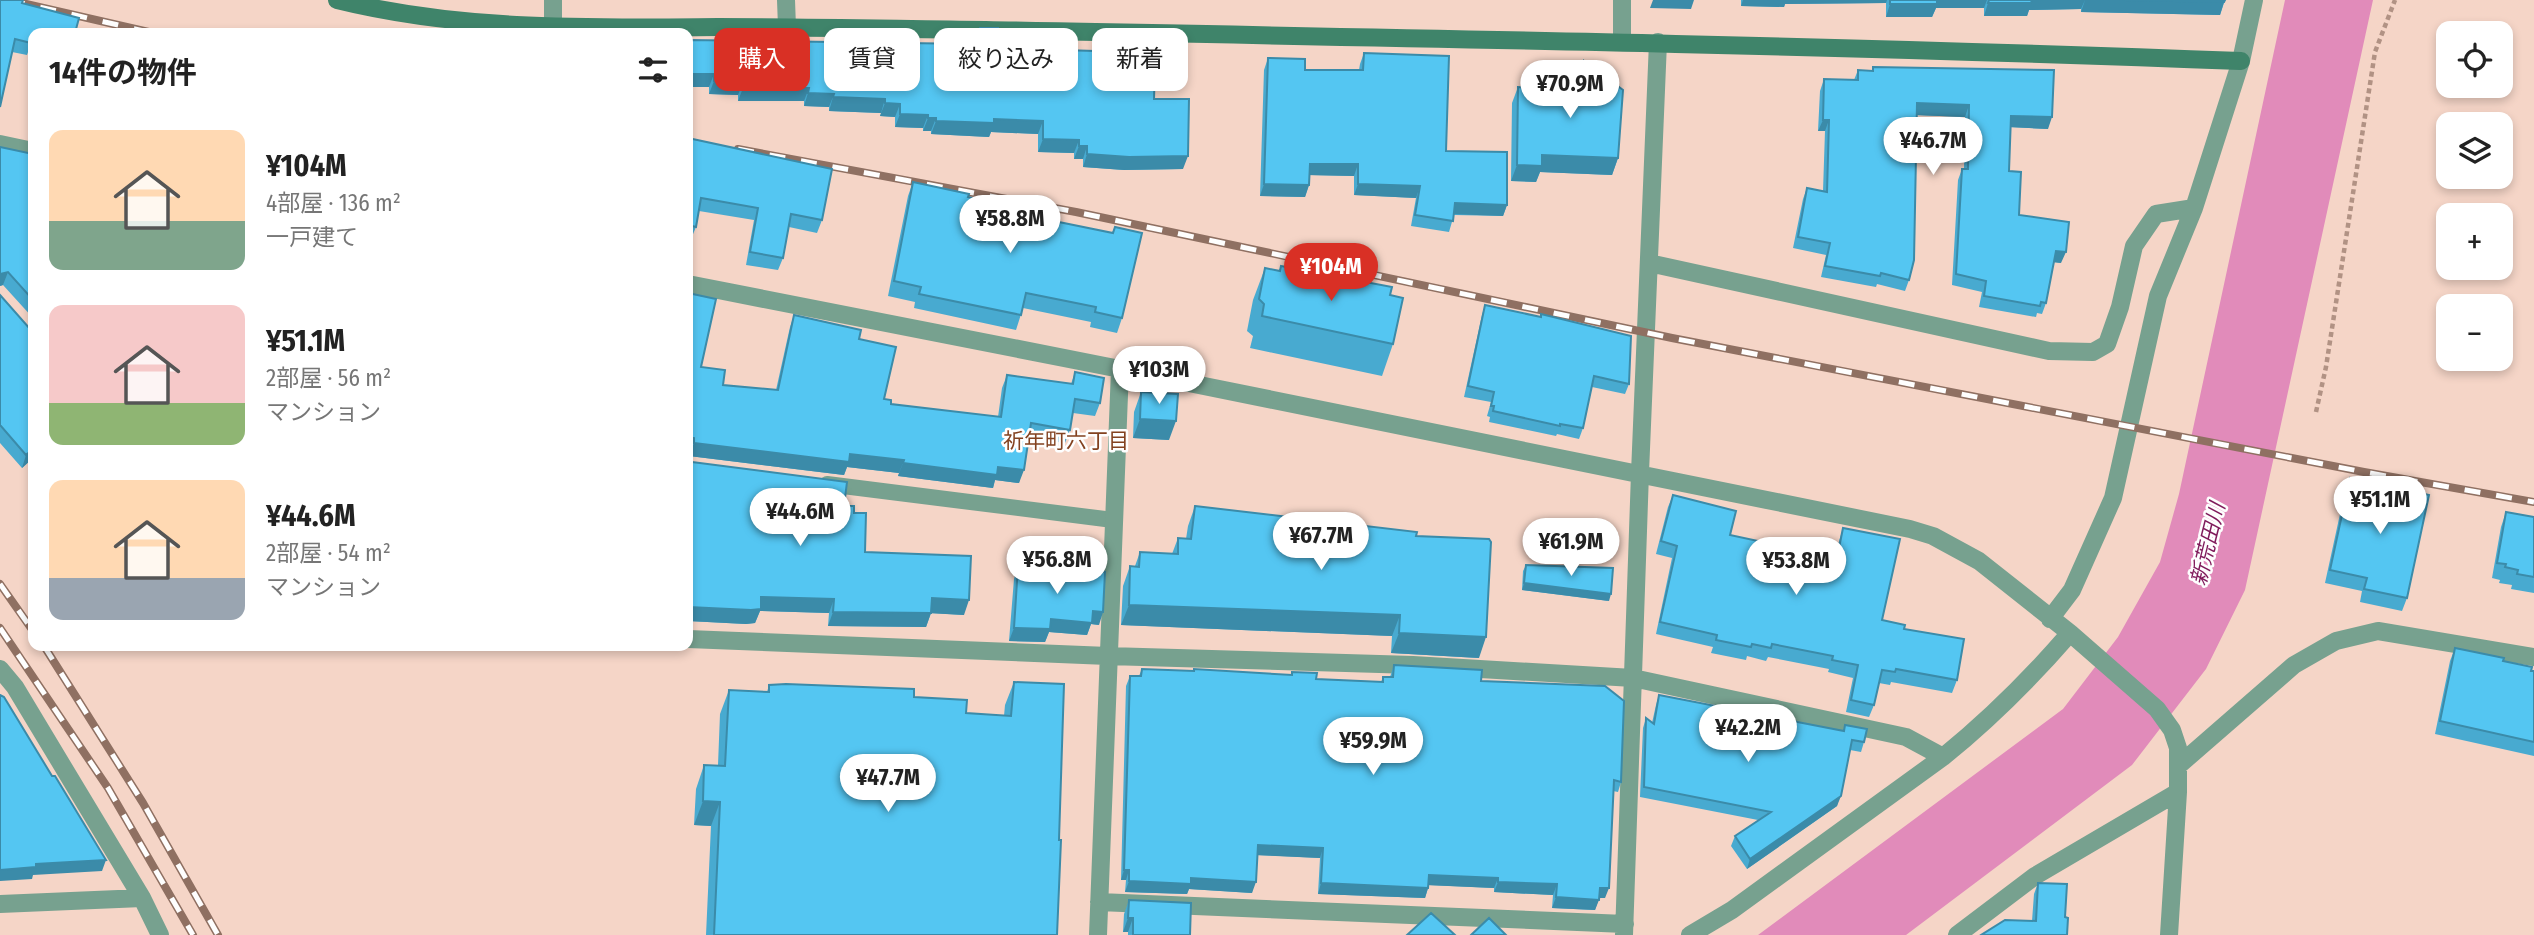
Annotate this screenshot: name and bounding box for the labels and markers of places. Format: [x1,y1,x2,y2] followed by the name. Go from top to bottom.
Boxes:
[1513,60,1627,120] pin: ¥70.9M
[1876,118,1990,177] pin: ¥46.7M
[953,196,1067,255] pin: ¥58.8M
[1282,244,1380,303] pin: ¥104M
[1110,346,1208,406] pin: ¥103M
[2323,476,2437,536] pin: ¥51.1M
[743,489,857,548] pin: ¥44.6M
[1264,512,1378,572] pin: ¥67.7M
[1514,518,1628,578] pin: ¥61.9M
[1000,536,1114,596] pin: ¥56.8M
[1739,538,1853,597] pin: ¥53.8M
[1691,704,1805,764] pin: ¥42.2M
[1316,718,1430,777] pin: ¥59.9M
[831,754,945,814] pin: ¥47.7M

